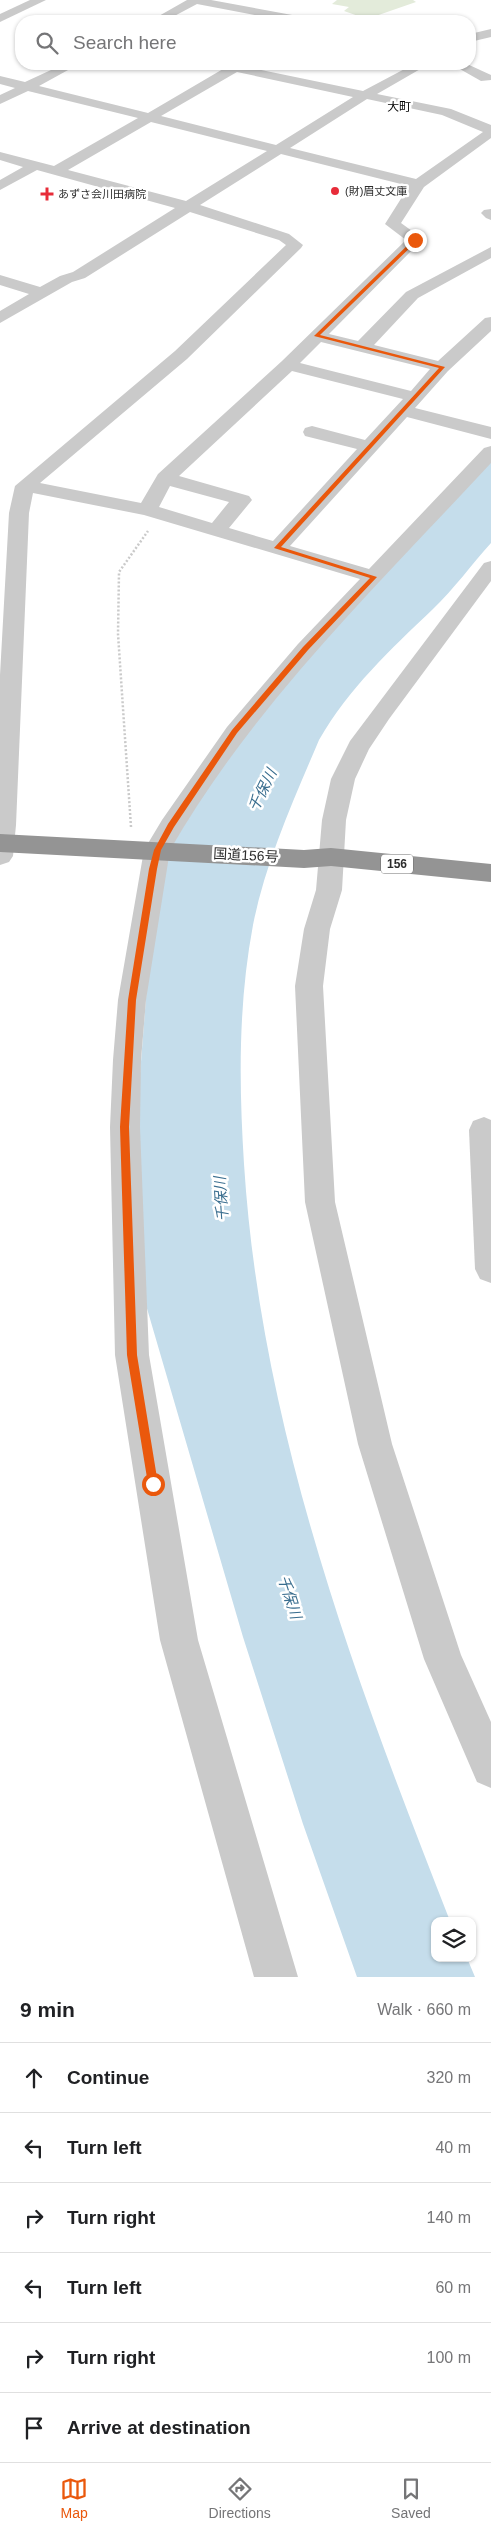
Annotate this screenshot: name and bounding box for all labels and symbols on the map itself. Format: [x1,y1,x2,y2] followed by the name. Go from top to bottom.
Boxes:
[387,100,411,114] district label: 大町
[329,185,341,197] marker: (財)眉丈文庫
[345,185,407,197] place label: (財)眉丈文庫
[40,187,54,201] marker: あずさ会川田病院
[58,188,146,200] place label: あずさ会川田病院
[404,229,427,252] route end
[244,764,280,814] water label: 千保川
[213,845,279,865] street label: 国道156号
[381,854,413,874] road number: 156
[211,1174,231,1222] water label: 千保川
[142,1473,165,1496] route start
[275,1573,306,1623] water label: 千保川

